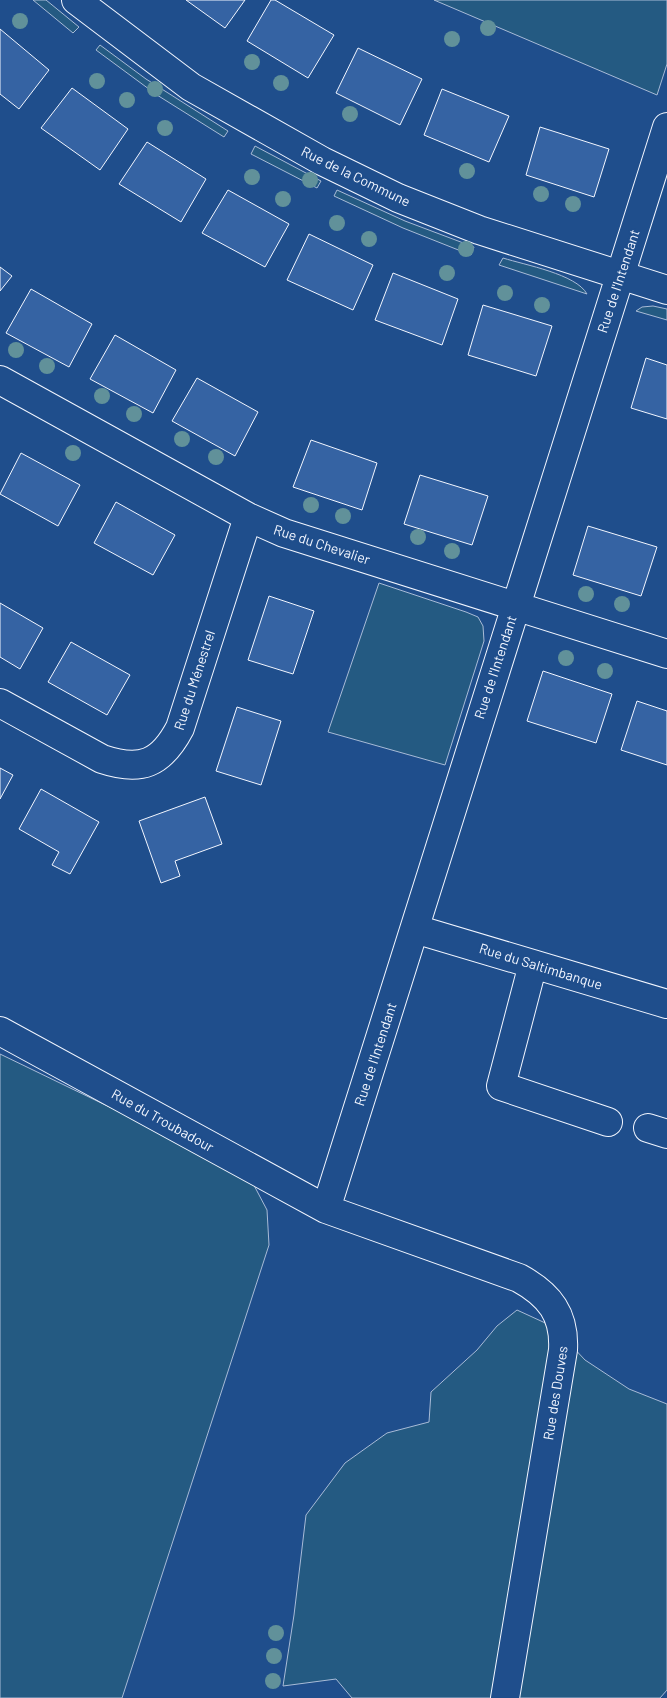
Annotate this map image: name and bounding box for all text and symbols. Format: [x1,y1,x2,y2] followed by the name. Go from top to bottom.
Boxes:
[299,142,413,210] street label: Rue de la Commune
[593,227,643,335] street label: Rue de l'Intendant
[272,520,372,568] street label: Rue du Chevalier
[470,613,520,721] street label: Rue de l'Intendant
[170,628,218,732] street label: Rue du Ménestrel
[477,939,605,993] street label: Rue du Saltimbanque
[350,1000,400,1108] street label: Rue de l'Intendant
[109,1085,217,1155] street label: Rue du Troubadour
[539,1344,571,1441] street label: Rue des Douves

